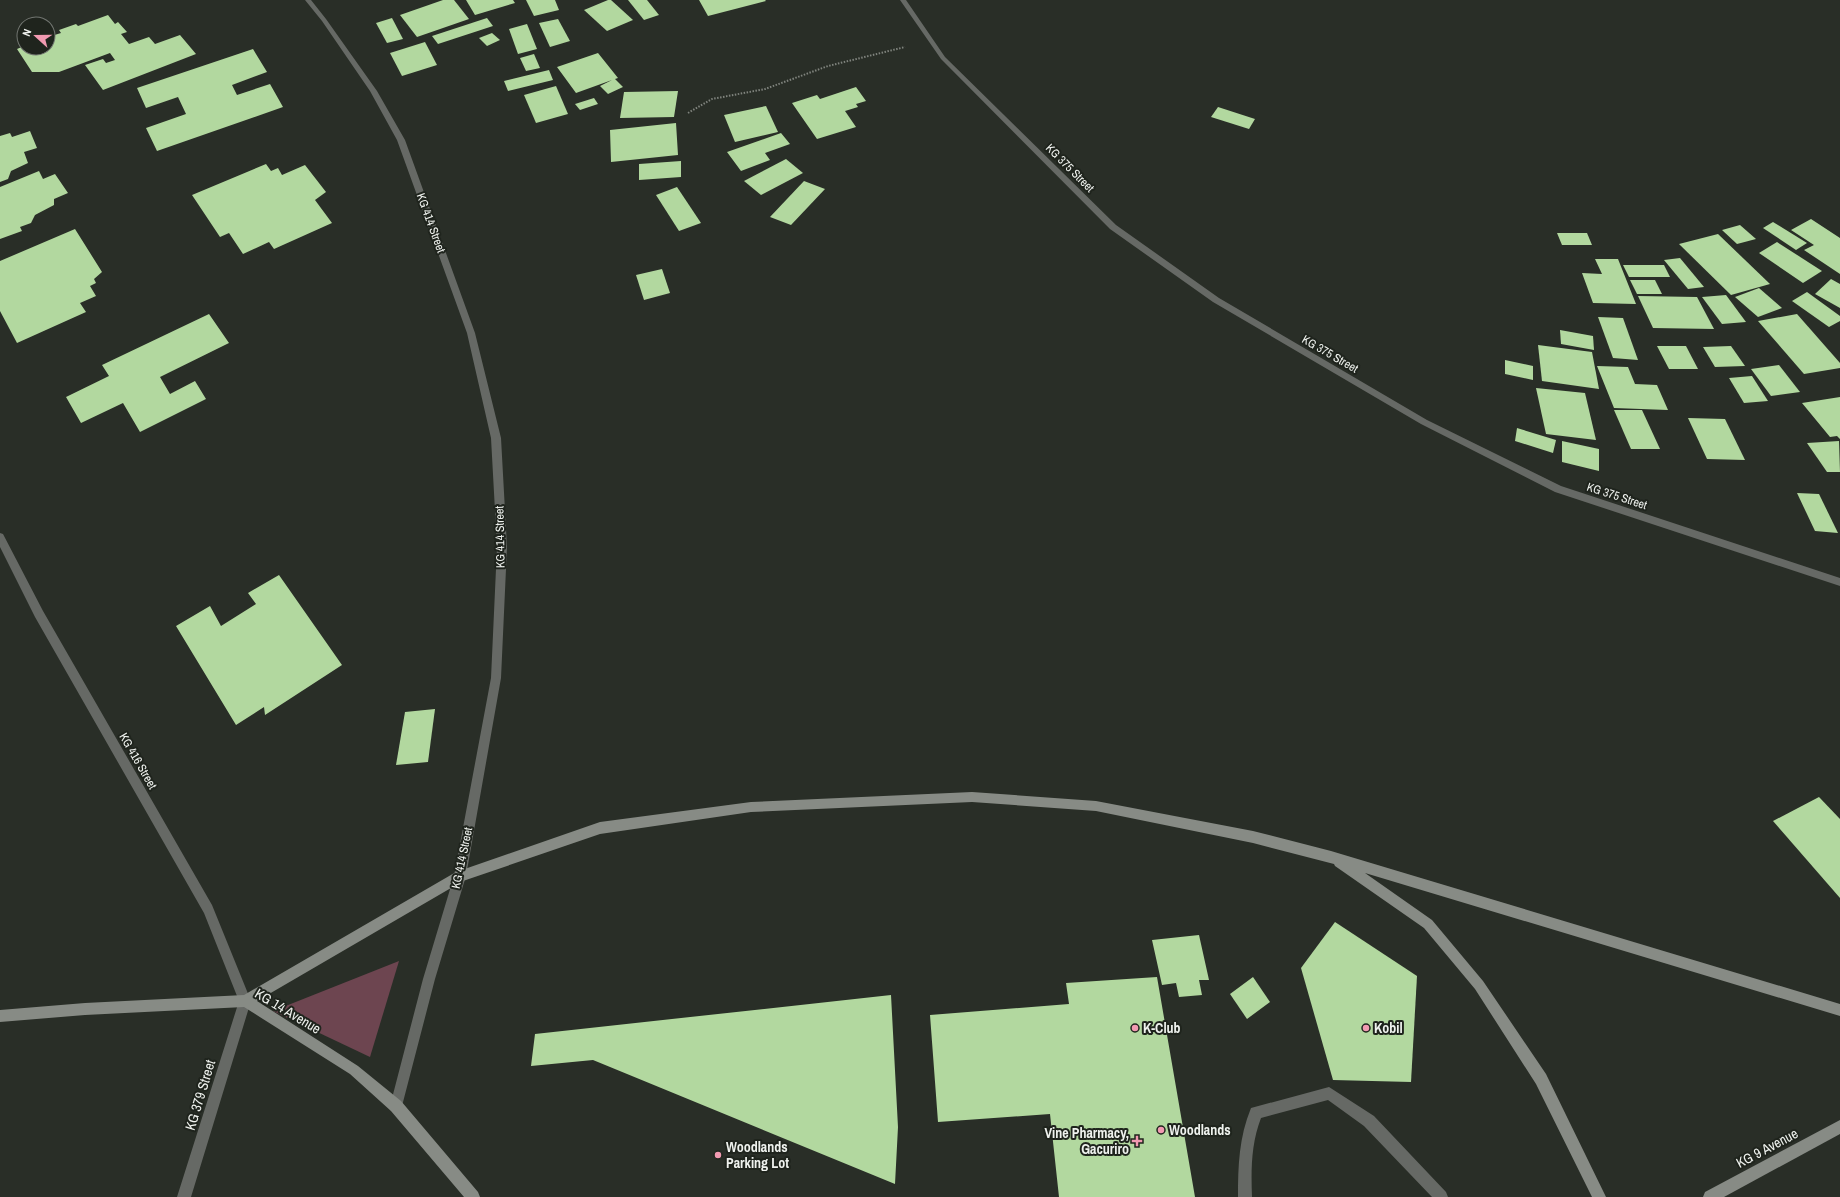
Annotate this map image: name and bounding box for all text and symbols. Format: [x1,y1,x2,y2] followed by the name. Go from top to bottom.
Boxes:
[16,16,56,56] north arrow
[19,27,34,38] text: N
[1042,140,1098,196] street label: KG 375 Street
[413,191,449,255] street label: KG 414 Street
[1299,331,1361,377] street label: KG 375 Street
[1585,479,1649,513] street label: KG 375 Street
[491,505,509,568] street label: KG 414 Street
[115,730,161,792] street label: KG 416 Street
[448,826,476,890] street label: KG 414 Street
[252,984,324,1038] street label: KG 14 Avenue
[1143,1019,1181,1037] place label: K-Club
[1374,1019,1403,1037] place label: Kobil
[1130,1023,1140,1033] marker: K-Club
[1361,1023,1371,1033] marker: Kobil
[181,1058,219,1132] street label: KG 379 Street
[1169,1121,1231,1139] place label: Woodlands
[1045,1124,1129,1158] place label: Vine Pharmacy, Gacuriro
[1733,1124,1801,1172] street label: KG 9 Avenue
[1156,1125,1166,1135] marker: Woodlands
[1132,1136,1142,1146] marker: Vine Pharmacy, Gacuriro
[726,1138,789,1172] place label: Woodlands Parking Lot
[713,1150,723,1160] marker: Woodlands Parking Lot

